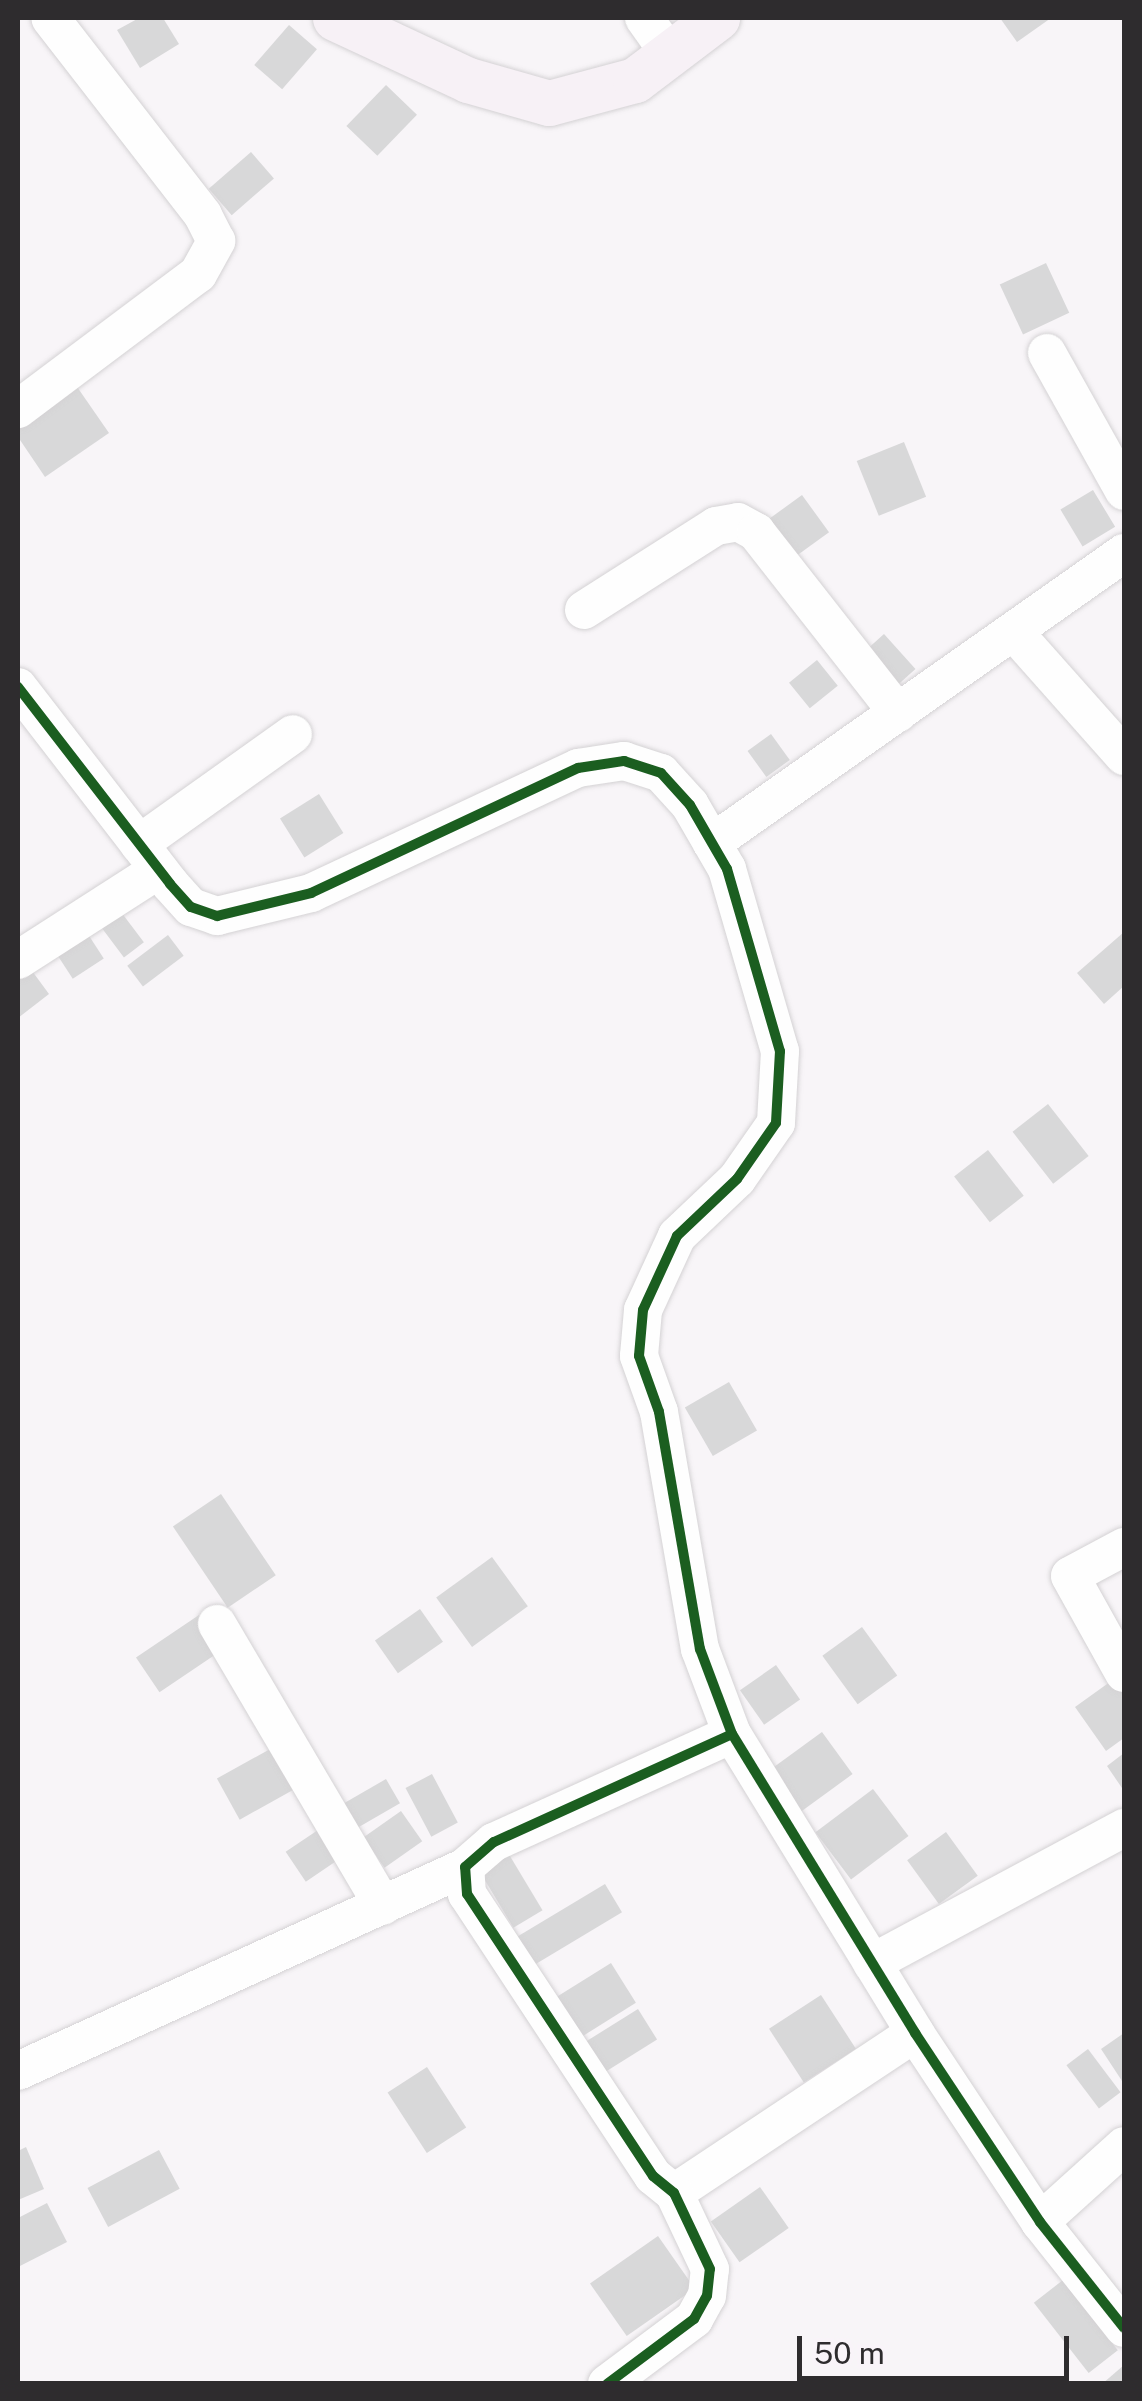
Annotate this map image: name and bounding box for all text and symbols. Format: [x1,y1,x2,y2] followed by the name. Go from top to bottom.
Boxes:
[802,2316,1074,2378] scale bar
[814,2335,885,2371] text: 50 m

